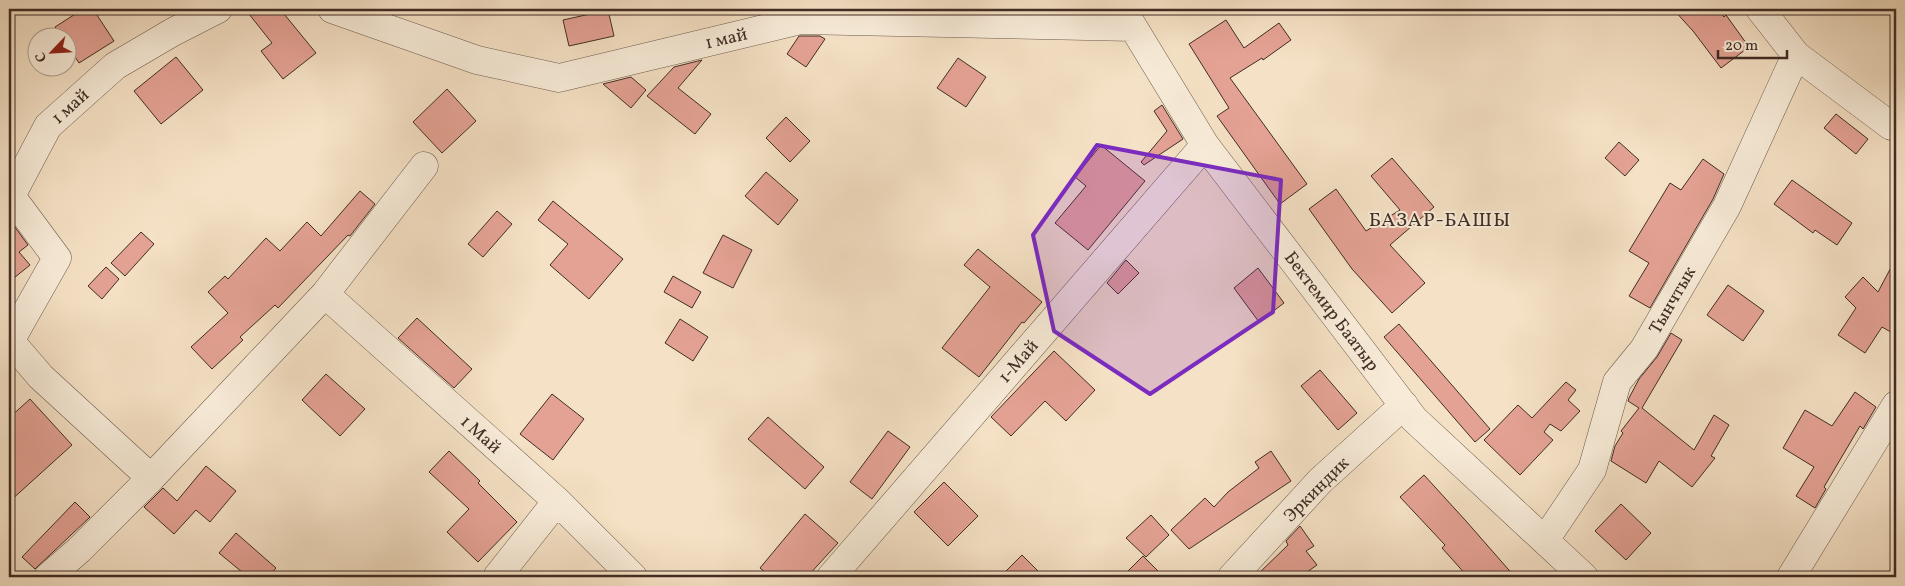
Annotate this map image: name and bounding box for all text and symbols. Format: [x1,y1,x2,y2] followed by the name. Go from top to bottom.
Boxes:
[703,22,750,56] street label: 1 май
[28,28,78,78] north arrow
[1718,28,1786,60] scale bar
[1725,36,1758,57] text: 20 m
[31,49,52,65] text: С
[47,83,95,131] street label: 1 май
[1369,207,1511,235] district label: БАЗАР-БАШЫ
[1277,247,1384,377] street label: Бектемир Баатыр
[1644,262,1703,339] street label: Тынчтык
[993,335,1045,389] street label: 1-Май
[454,410,506,460] street label: 1 Май
[1279,451,1356,528] street label: Эркиндик

